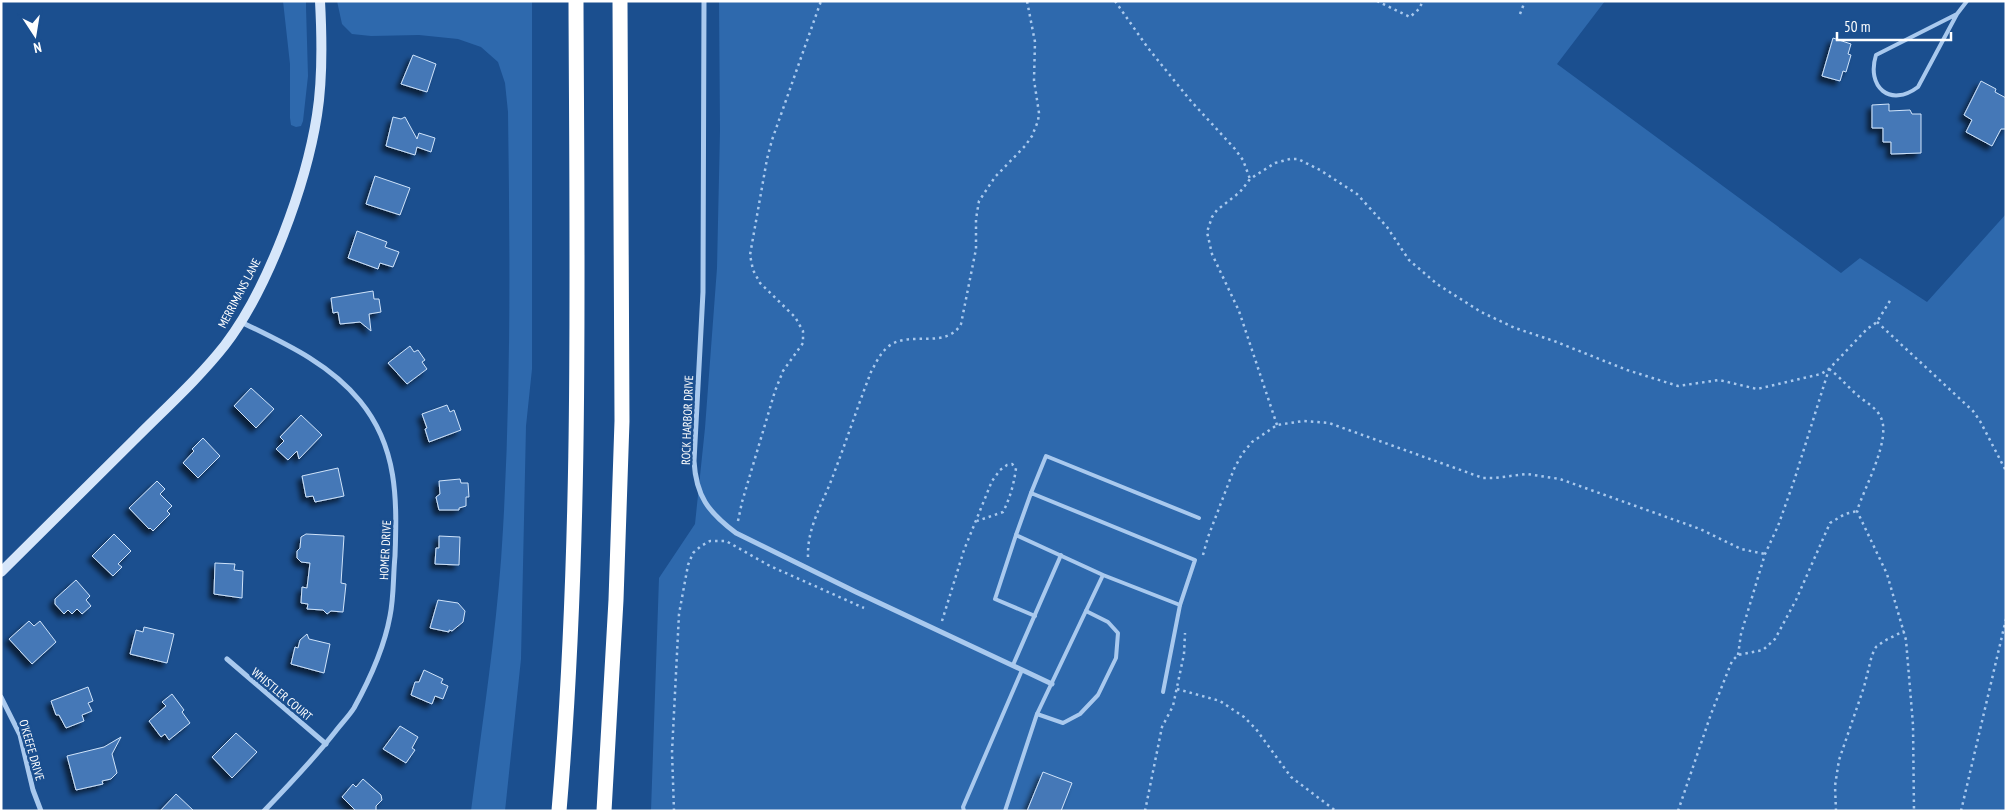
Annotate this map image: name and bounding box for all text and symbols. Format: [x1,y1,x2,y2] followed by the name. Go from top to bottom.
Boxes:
[10,10,60,60] north arrow
[1837,10,1951,42] scale bar
[1844,17,1870,36] text: 50 m
[32,38,43,57] text: N
[214,256,264,330] street label: MERRIMANS LANE
[678,375,696,465] street label: ROCK HARBOR DRIVE
[376,520,394,580] street label: HOMER DRIVE
[249,664,316,724] street label: WHISTLER COURT
[16,718,48,782] street label: O'KEEFE DRIVE

